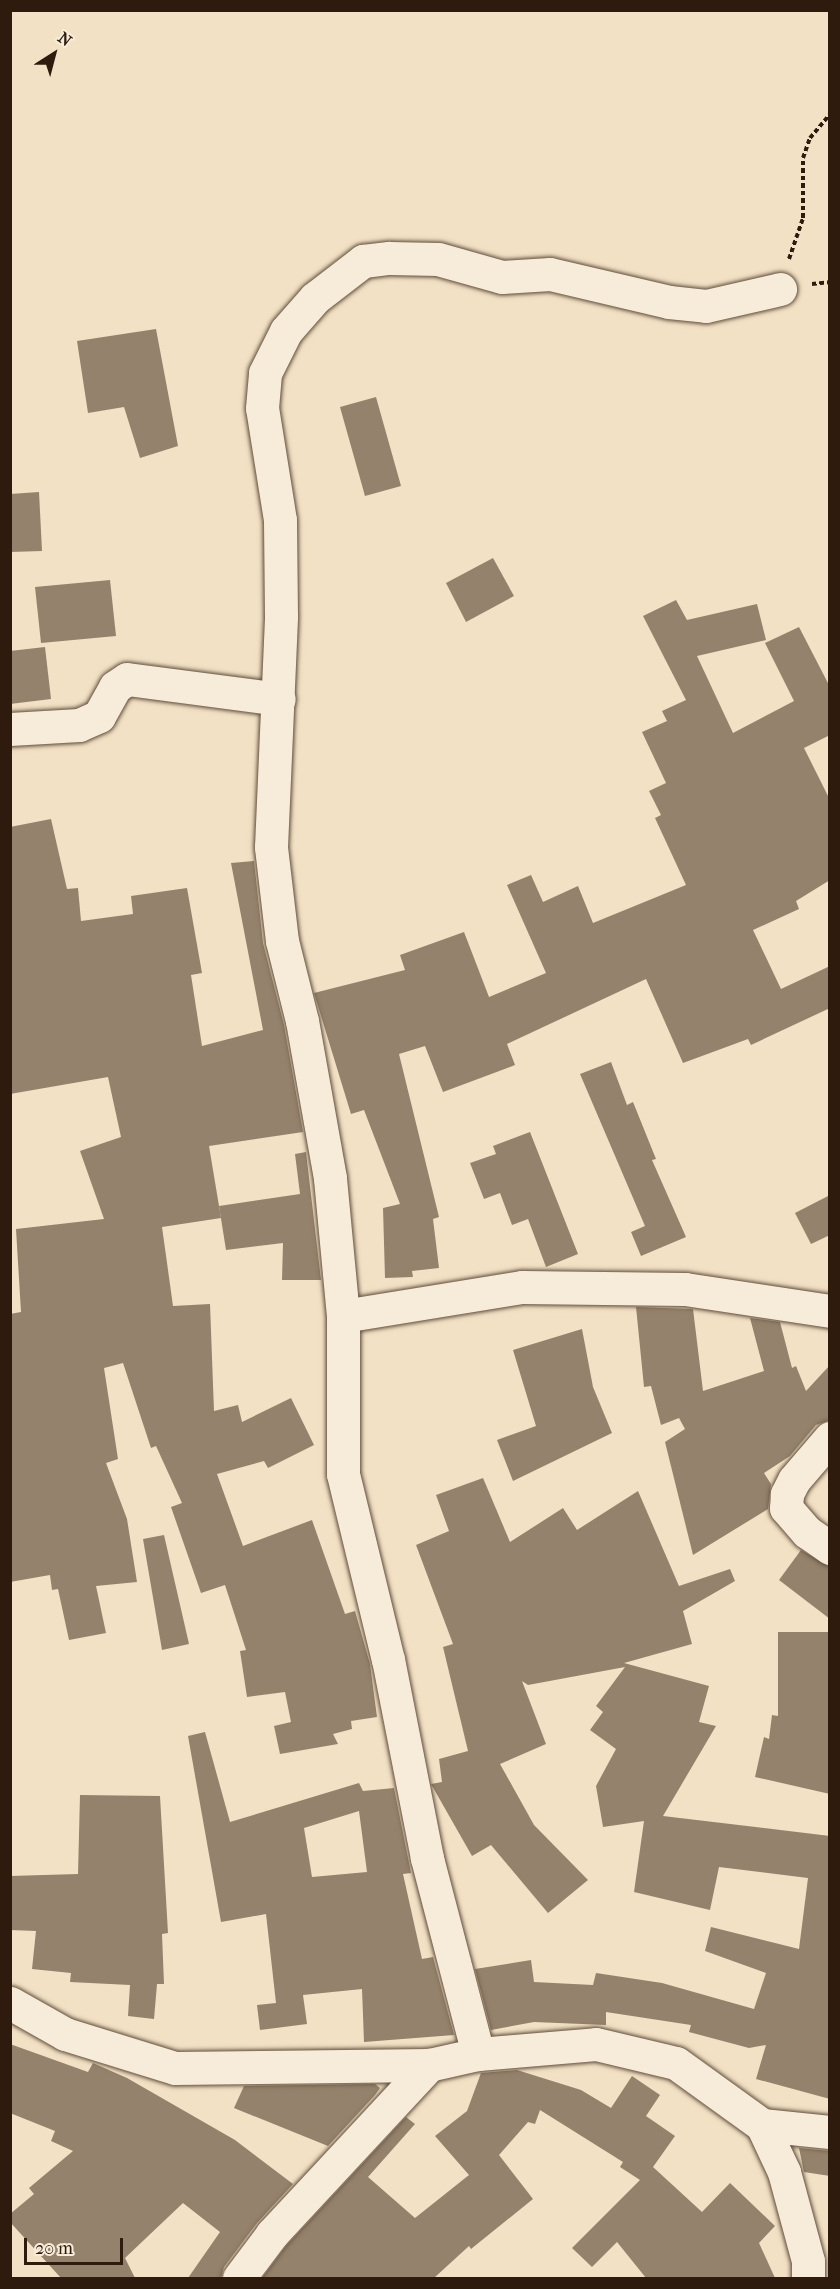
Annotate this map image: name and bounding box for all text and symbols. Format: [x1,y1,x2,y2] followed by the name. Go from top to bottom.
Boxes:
[24,24,84,84] north arrow
[54,28,75,50] text: N
[27,2226,126,2264] scale bar
[35,2238,73,2259] text: 20 m

